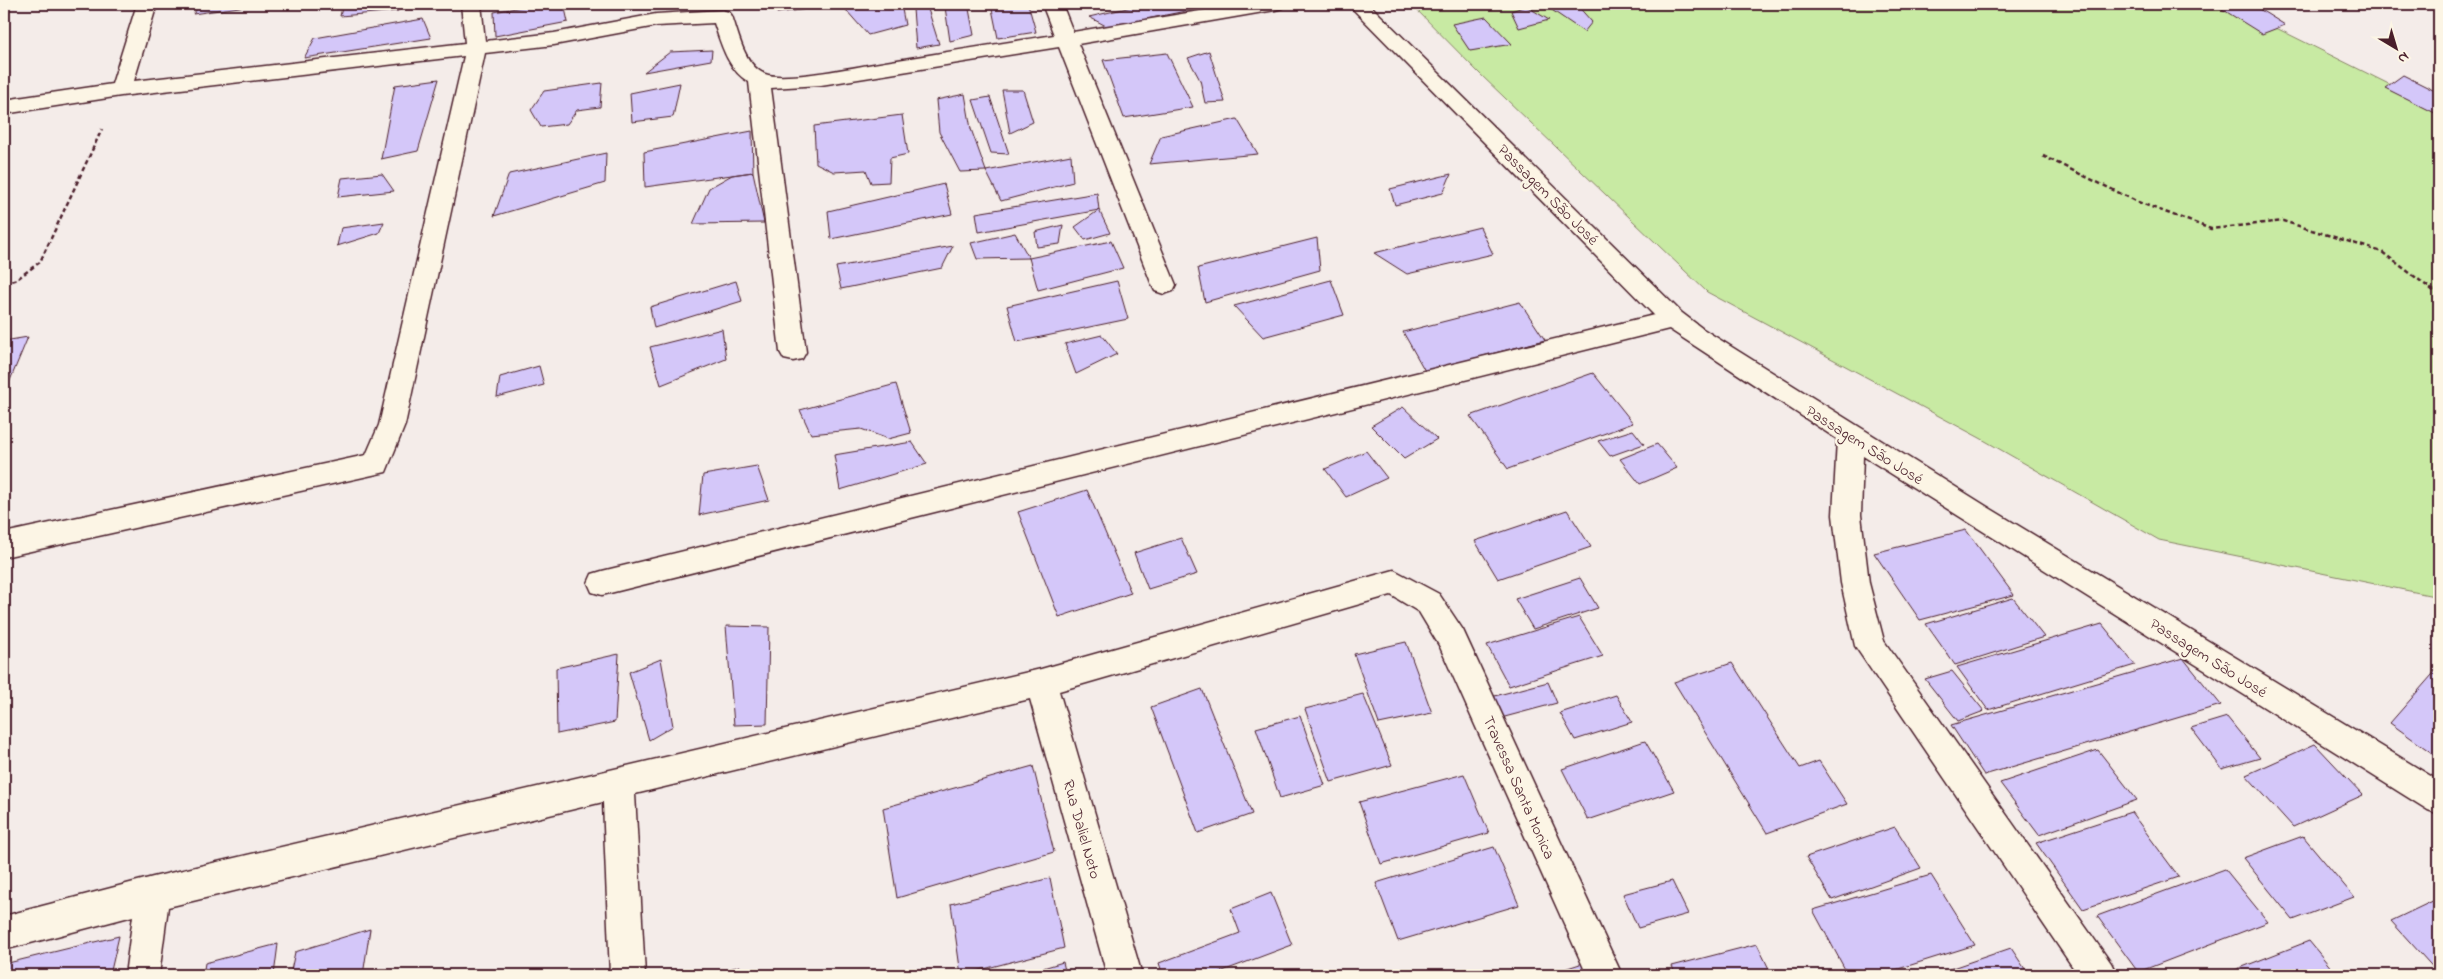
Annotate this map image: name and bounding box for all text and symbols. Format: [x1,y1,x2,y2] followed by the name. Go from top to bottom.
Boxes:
[2370,22,2420,72] north arrow
[2393,46,2413,68] text: N
[1491,139,1604,252] street label: Passagem São José
[1800,400,1928,492] street label: Passagem São José
[2144,613,2272,705] street label: Passagem São José
[1476,712,1561,863] street label: Travessa Santa Monica
[1055,777,1107,882] street label: Rua Daliel Neto

